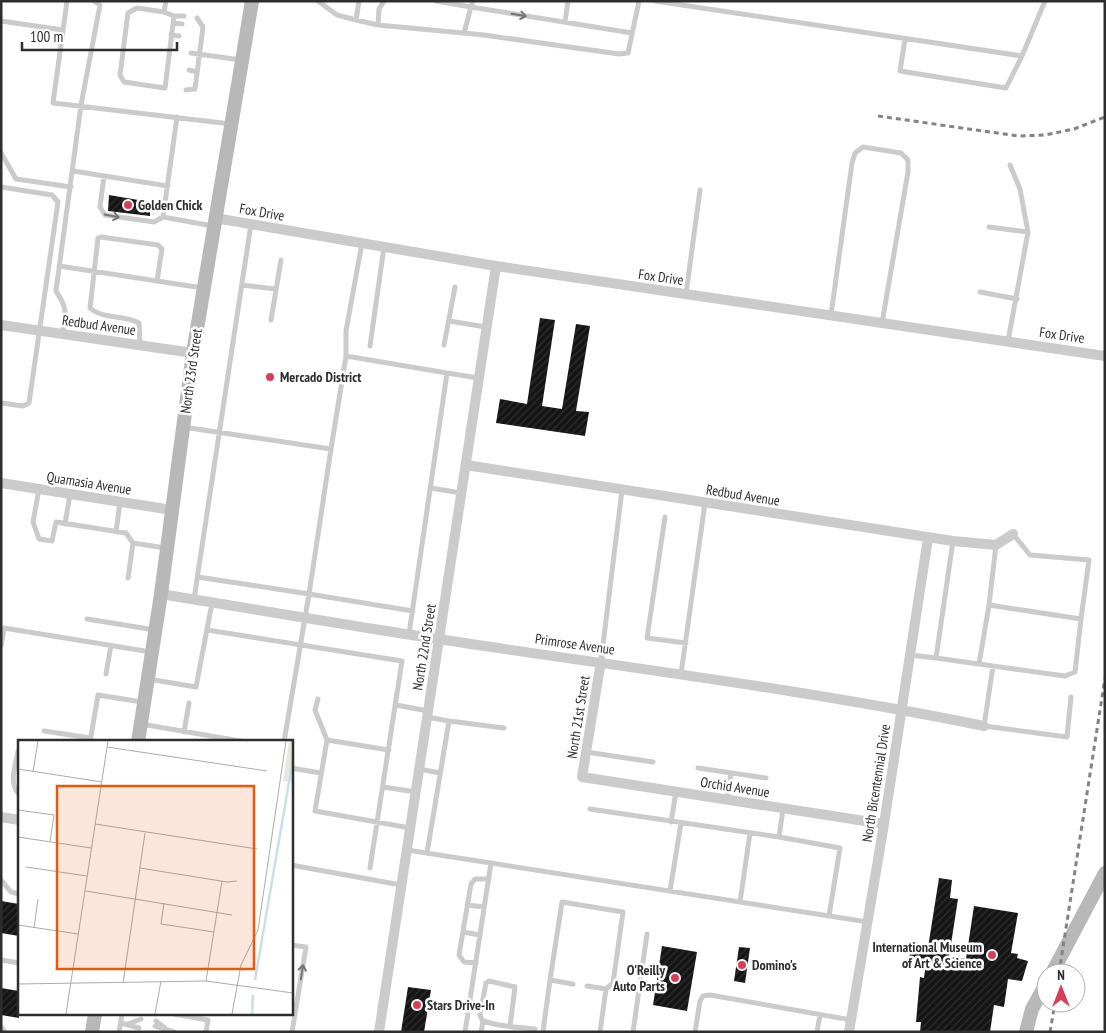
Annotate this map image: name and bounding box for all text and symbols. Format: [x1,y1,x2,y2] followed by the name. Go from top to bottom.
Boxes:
[511,10,527,20] one-way arrow
[22,20,178,52] scale bar
[30,27,63,46] text: 100 m
[138,196,203,214] place label: Golden Chick
[122,199,134,211] marker: Golden Chick
[238,199,286,225] street label: Fox Drive
[104,212,120,221] one-way arrow
[637,265,685,289] street label: Fox Drive
[61,311,137,339] street label: Redbud Avenue
[1038,323,1086,347] street label: Fox Drive
[176,327,206,414] street label: North 23rd Street
[280,368,361,386] place label: Mercado District
[264,371,276,383] marker: Mercado District
[45,467,133,499] street label: Quamasia Avenue
[705,480,781,510] street label: Redbud Avenue
[408,602,440,692] street label: North 22nd Street
[534,629,616,659] street label: Primrose Avenue
[563,674,593,760] street label: North 21st Street
[858,723,894,843] street label: North Bicentennial Drive
[18,740,292,1016] inset map
[699,773,771,801] street label: Orchid Avenue
[872,938,982,972] place label: International Museum of Art & Science
[986,949,998,961] marker: International Museum of Art & Science
[752,956,797,974] place label: Domino's
[736,959,748,971] marker: Domino's
[612,961,665,995] place label: O'Reilly Auto Parts
[1036,963,1086,1013] north arrow
[297,964,307,980] one-way arrow
[1057,966,1065,984] text: N
[669,972,681,984] marker: O'Reilly Auto Parts
[427,996,495,1014] place label: Stars Drive-In
[411,999,423,1011] marker: Stars Drive-In

